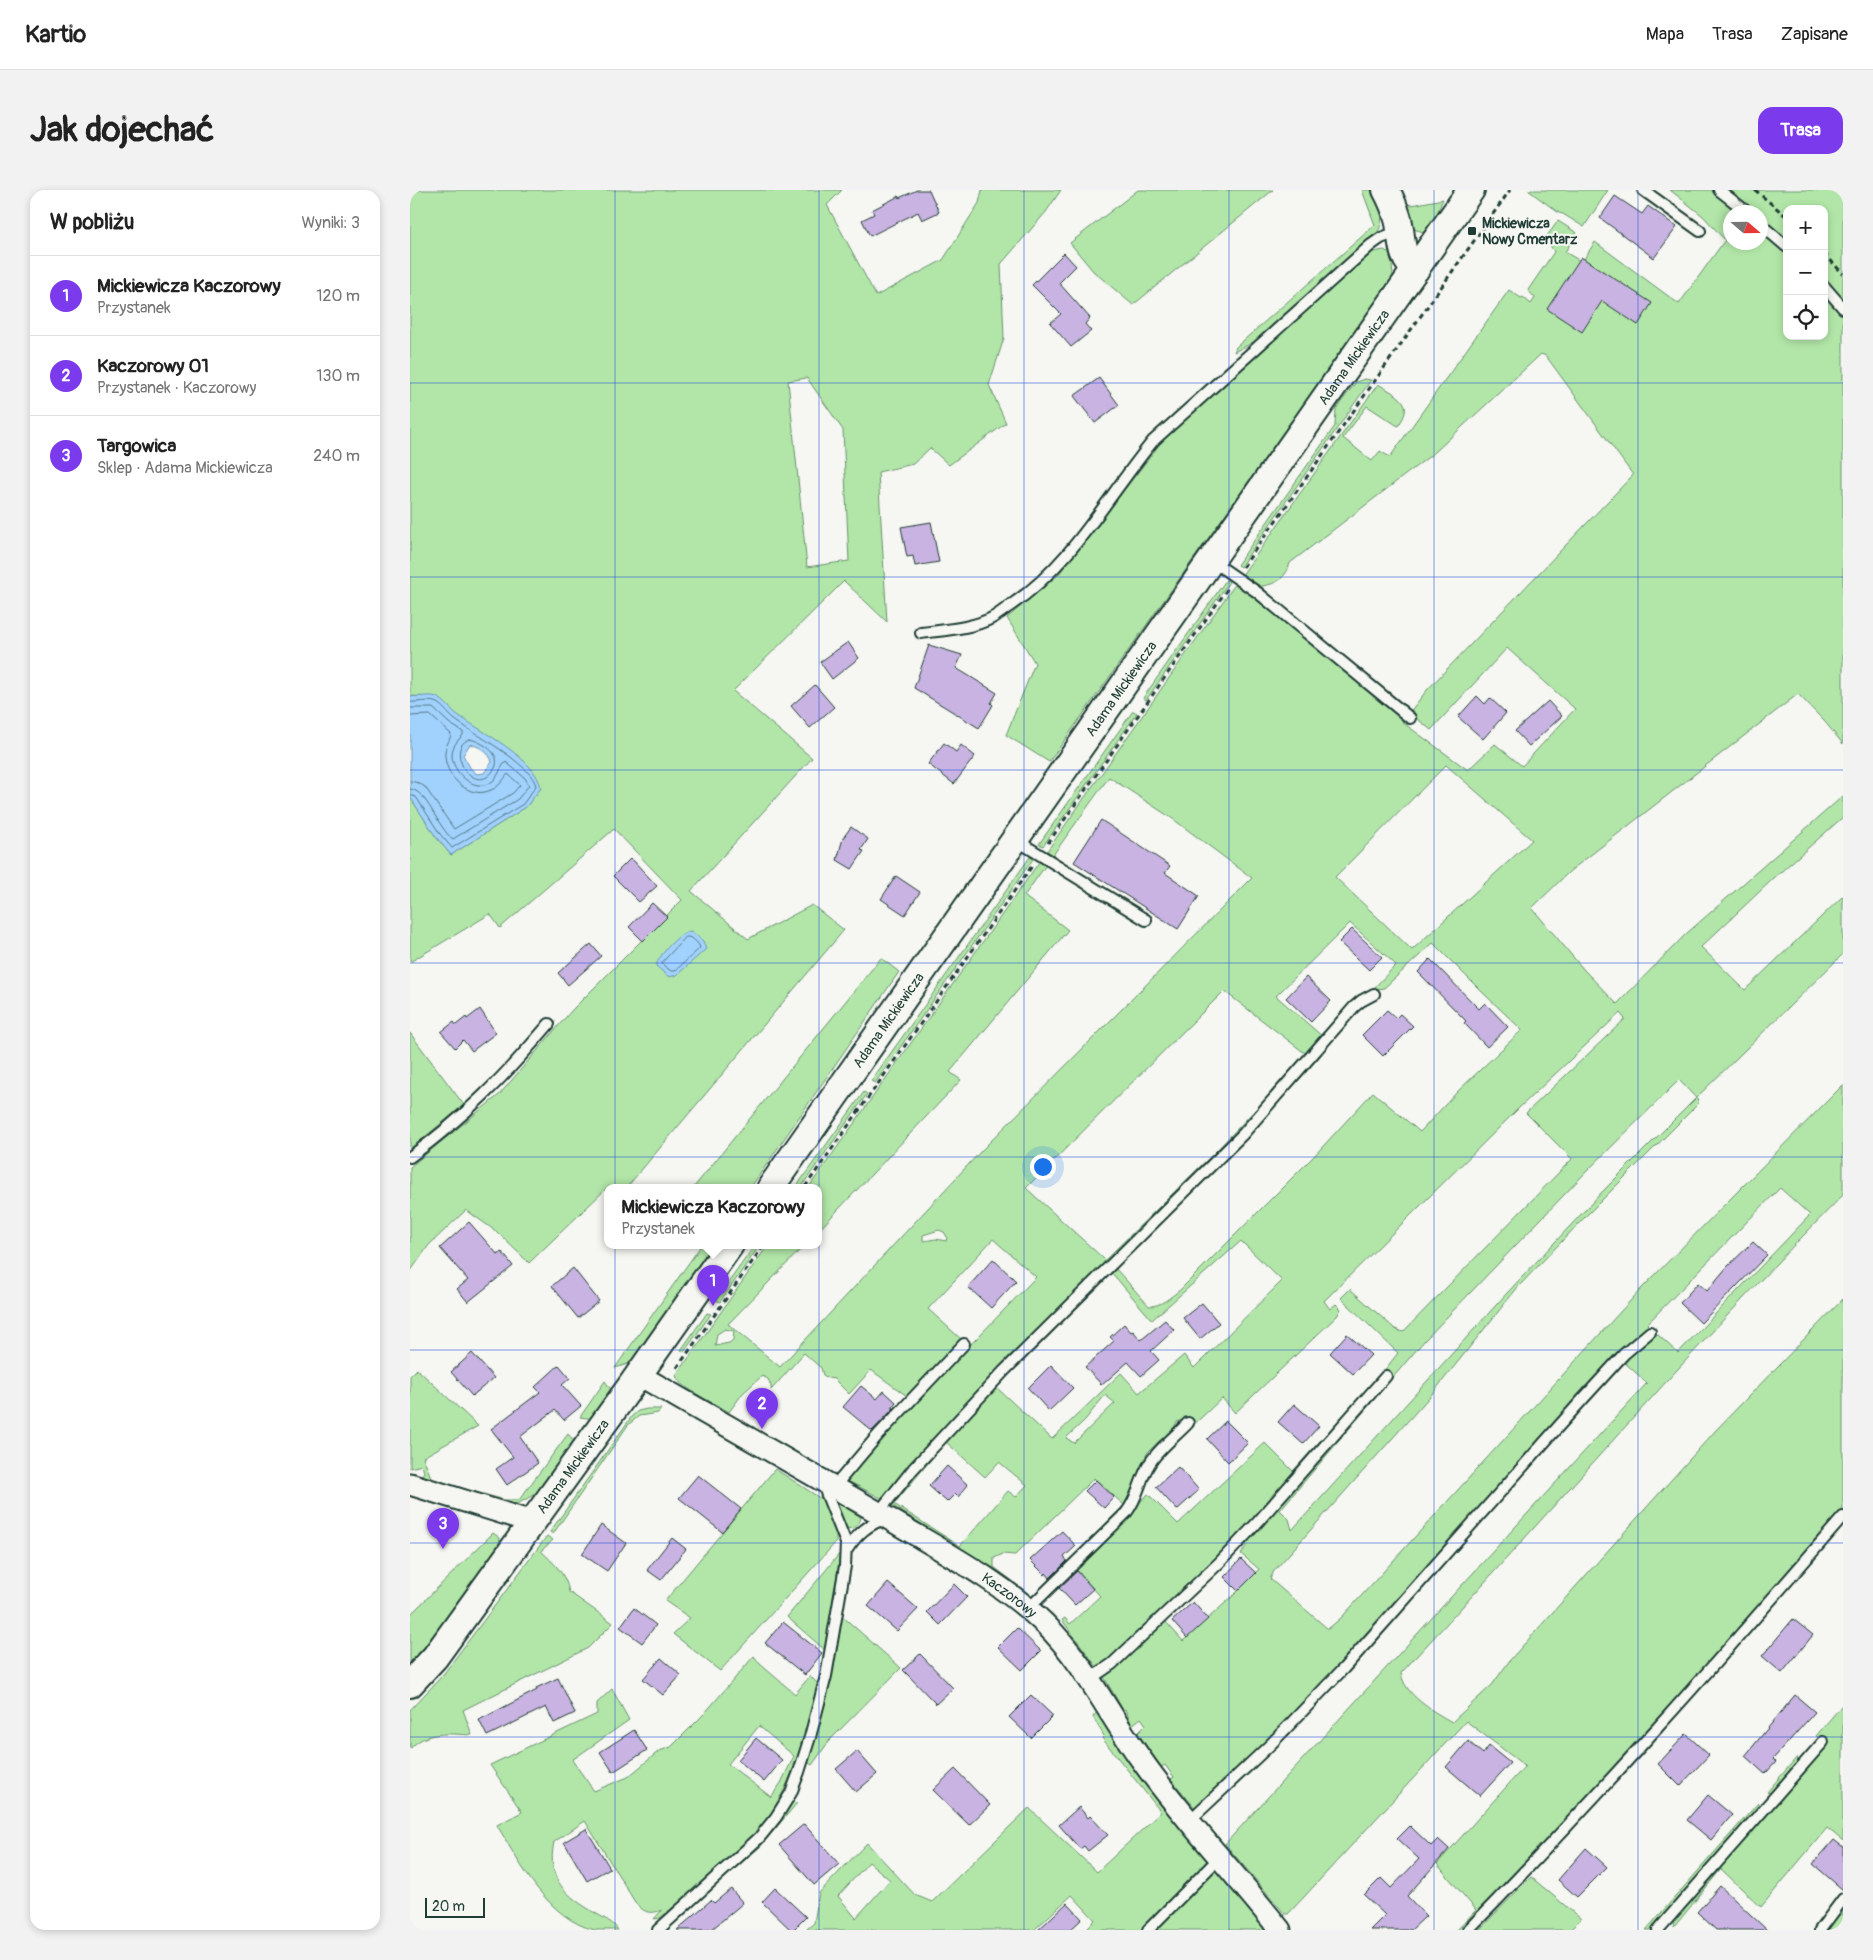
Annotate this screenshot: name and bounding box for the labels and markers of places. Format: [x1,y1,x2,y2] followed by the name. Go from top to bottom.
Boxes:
[1482,215,1578,248] place label: Mickiewicza Nowy Cmentarz
[1466,225,1478,237] marker: Mickiewicza Nowy Cmentarz
[697,1265,729,1306] pin: 1
[746,1388,778,1429] pin: 2
[427,1508,459,1549] pin: 3

